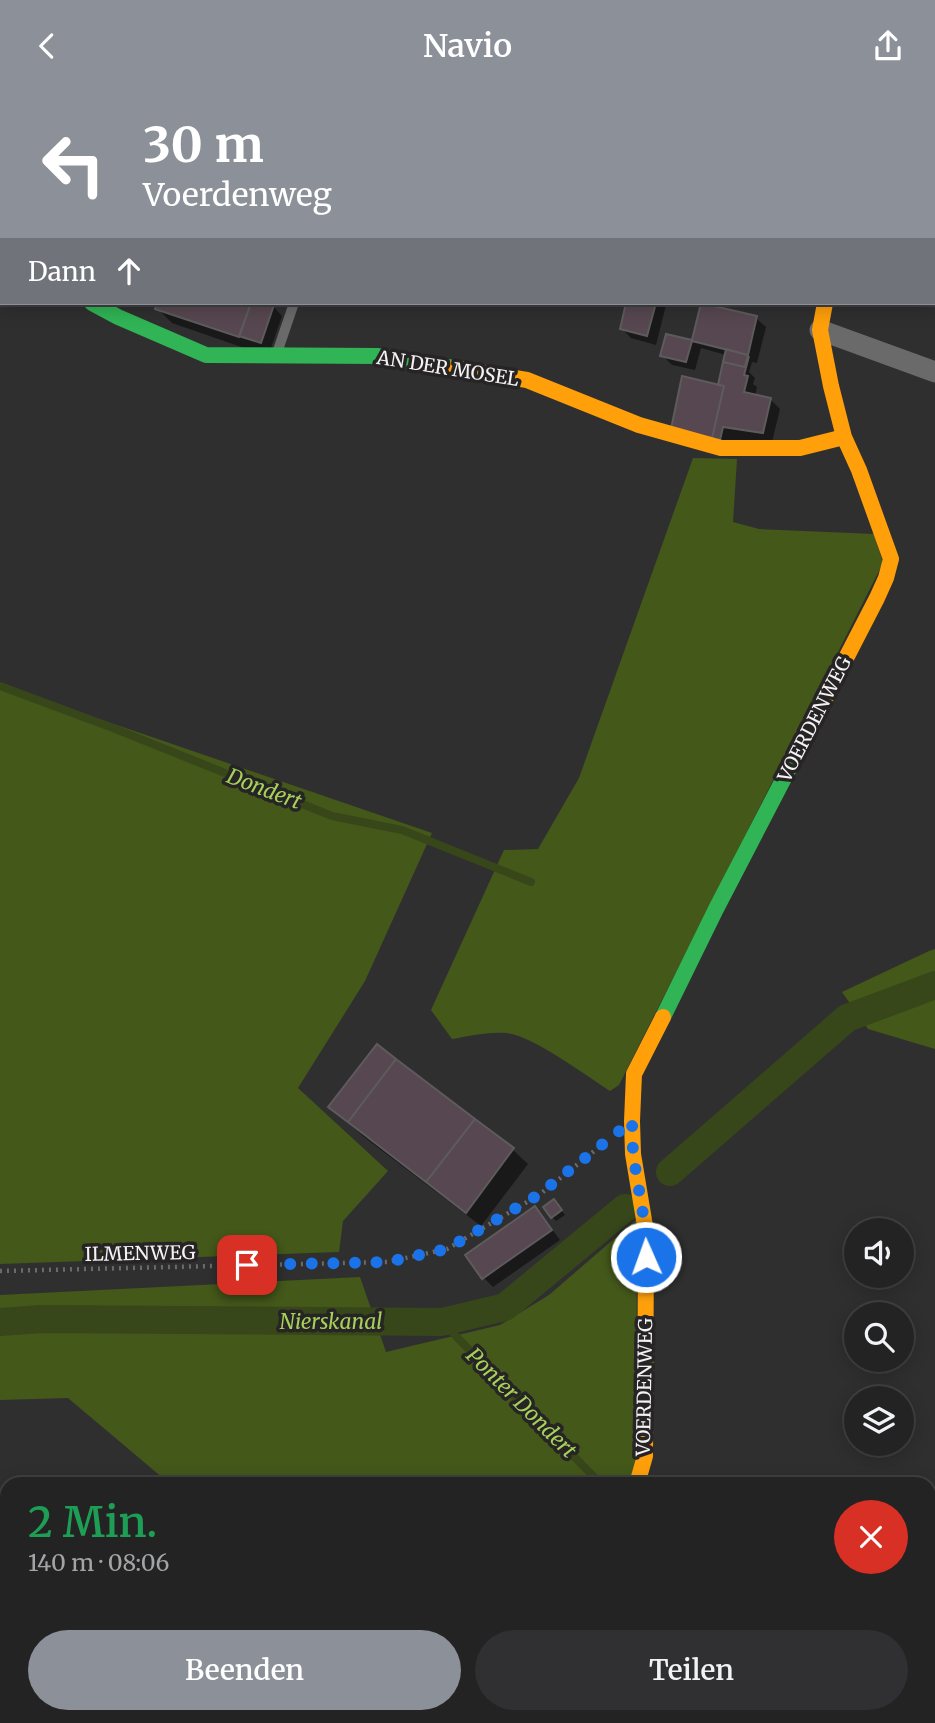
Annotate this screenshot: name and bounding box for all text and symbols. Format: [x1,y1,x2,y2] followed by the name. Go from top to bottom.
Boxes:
[423,26,512,66] text: Navio
[28,27,66,65] icon: back
[869,27,907,65] icon: share
[143,114,264,175] text: 30 m
[28,119,119,210] icon: left
[143,175,332,215] text: Voerdenweg
[110,252,148,290] icon: ahead
[28,255,96,288] text: Dann
[374,345,521,391] street label: AN DER MOSEL
[772,652,856,787] street label: VOERDENWEG
[222,762,306,815] water label: Dondert
[844,1218,914,1456] map controls
[844,1218,914,1288] button: sound
[609,1220,683,1294] position arrow
[217,1235,277,1295] pin
[85,1240,196,1266] street label: ILMENWEG
[228,1246,266,1284] icon: arrive
[844,1302,914,1372] button: search
[280,1308,382,1335] water label: Nierskanal
[631,1318,657,1457] street label: VOERDENWEG
[461,1342,583,1464] water label: Ponter Dondert
[844,1386,914,1456] button: layers
[28,1496,157,1548] text: 2 Min.
[834,1500,908,1574] button: close
[28,1548,169,1577] text: 140 m · 08:06
[28,1630,461,1710] button: Beenden
[475,1630,908,1710] button: Teilen

